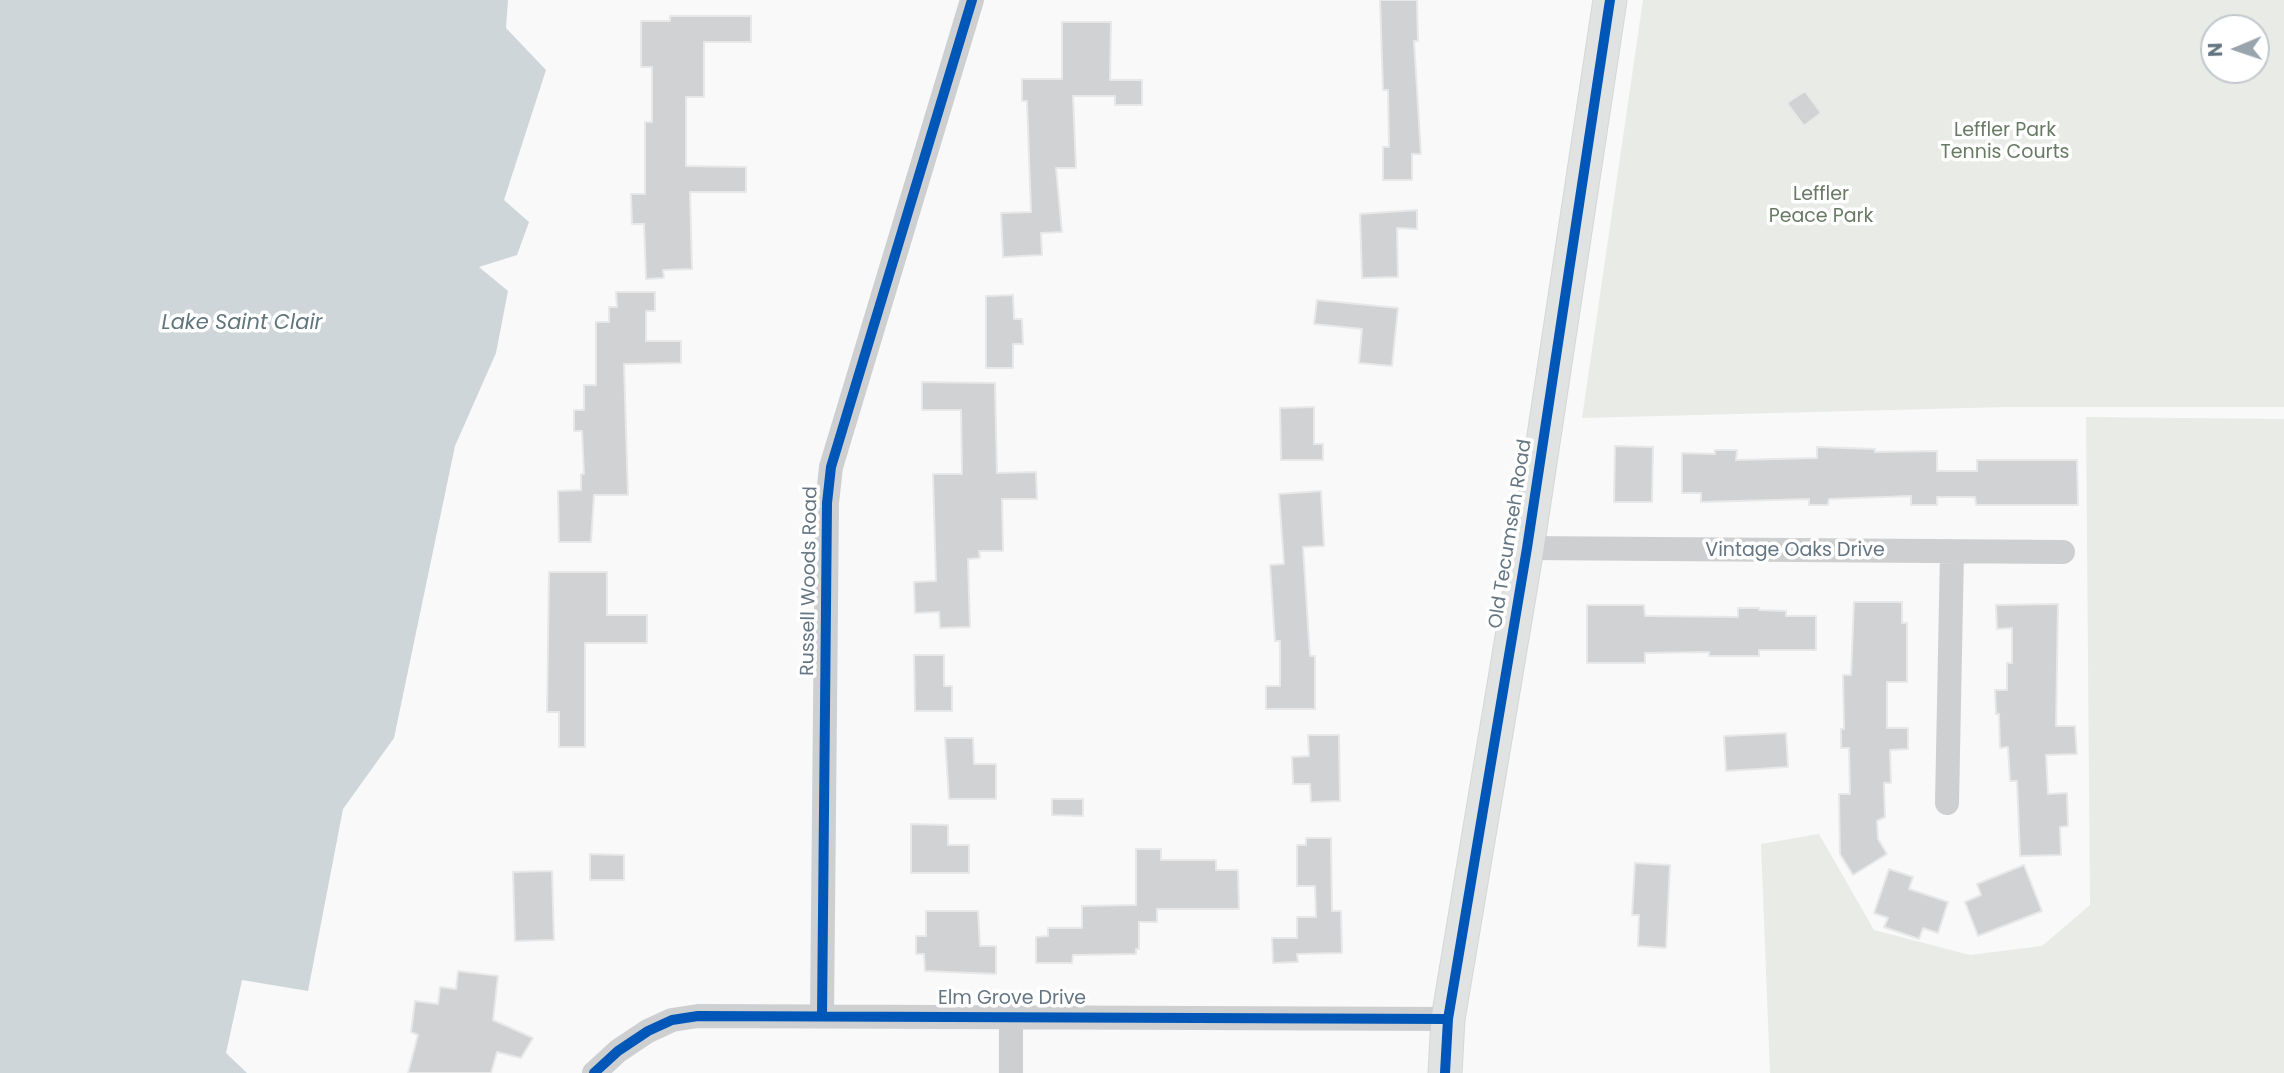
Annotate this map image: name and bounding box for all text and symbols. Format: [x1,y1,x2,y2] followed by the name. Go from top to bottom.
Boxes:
[2200,14,2270,84] north arrow
[2202,42,2229,57] text: N
[1941,120,2069,164] park label: Leffler Park Tennis Courts
[1769,184,1873,228] park label: Leffler Peace Park
[162,311,322,337] water label: Lake Saint Clair
[1485,438,1537,630] street label: Old Tecumseh Road
[797,486,823,676] street label: Russell Woods Road
[1705,540,1885,562] street label: Vintage Oaks Drive
[938,988,1086,1010] street label: Elm Grove Drive

